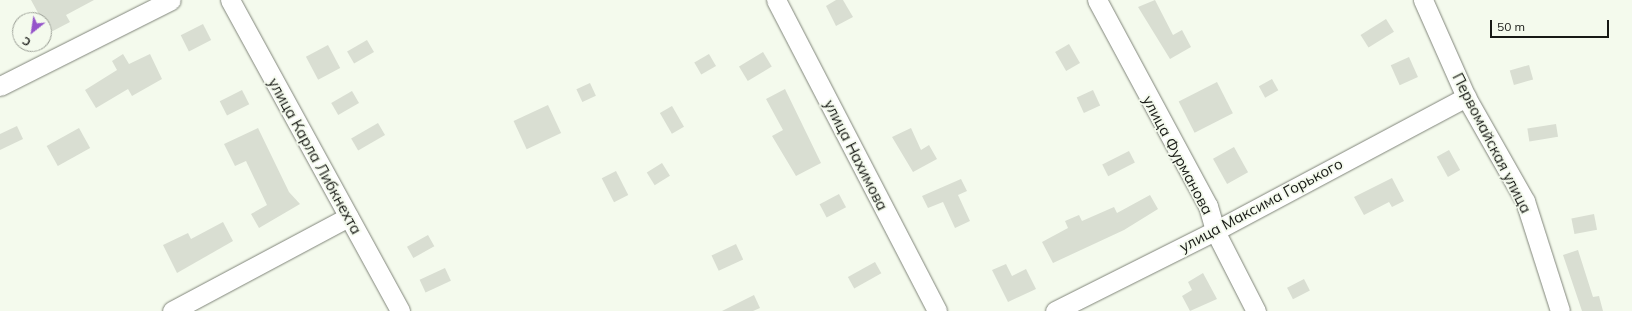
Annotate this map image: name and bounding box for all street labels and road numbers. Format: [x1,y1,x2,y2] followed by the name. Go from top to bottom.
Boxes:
[1449,70,1535,216] street label: Первомайская улица
[264,75,366,237] street label: улица Карла Либкнехта
[1139,92,1217,218] street label: улица Фурманова
[820,97,892,213] street label: улица Нахимова
[1176,154,1346,256] street label: улица Максима Горького

